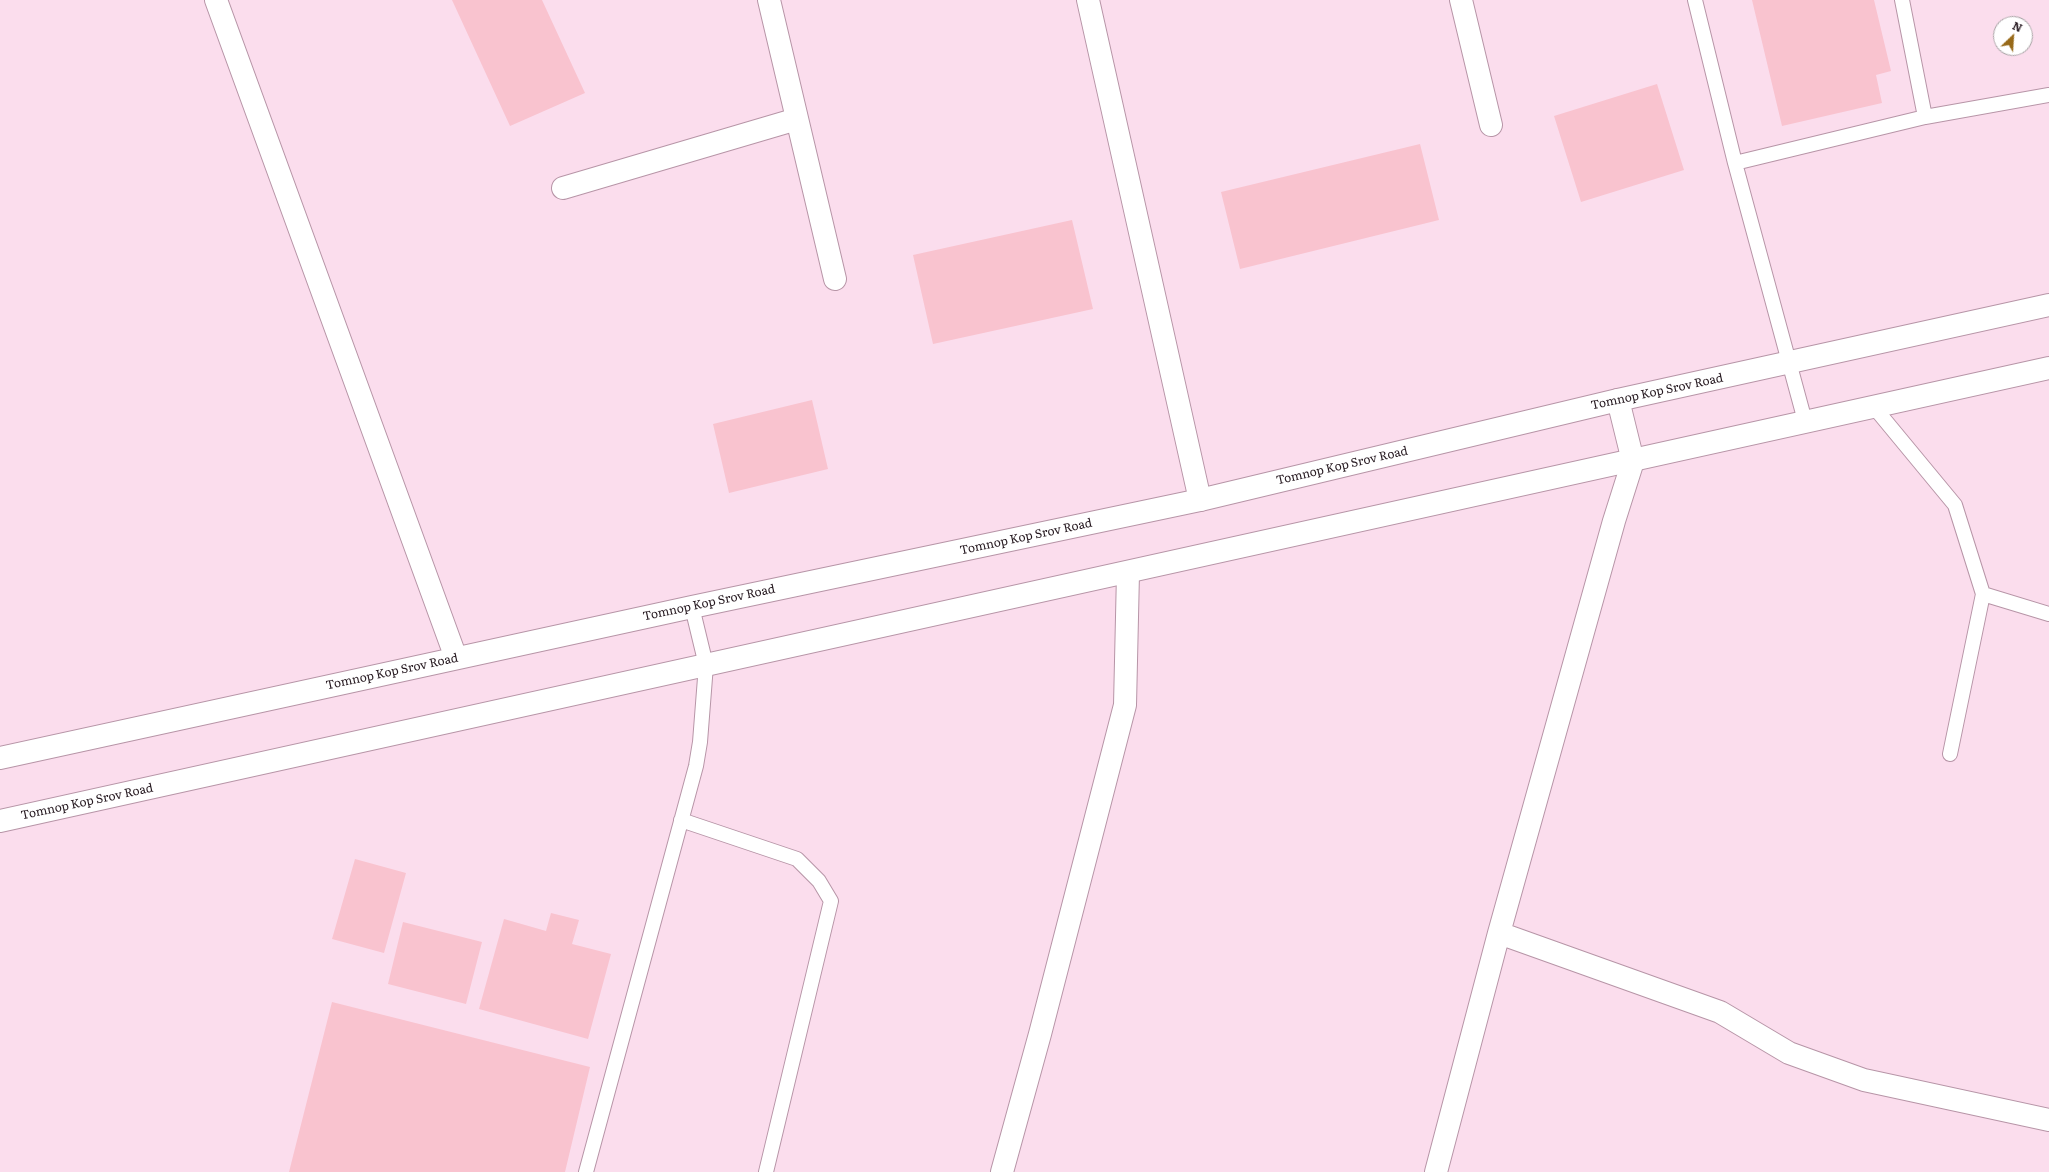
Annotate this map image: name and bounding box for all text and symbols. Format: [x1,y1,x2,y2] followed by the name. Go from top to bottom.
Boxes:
[1993,16,2033,56] north arrow
[2010,17,2025,35] text: N
[1590,371,1724,413] street label: Tomnop Kop Srov Road
[1275,444,1409,488] street label: Tomnop Kop Srov Road
[959,516,1093,558] street label: Tomnop Kop Srov Road
[642,582,776,624] street label: Tomnop Kop Srov Road
[325,651,459,693] street label: Tomnop Kop Srov Road
[20,781,154,823] street label: Tomnop Kop Srov Road

